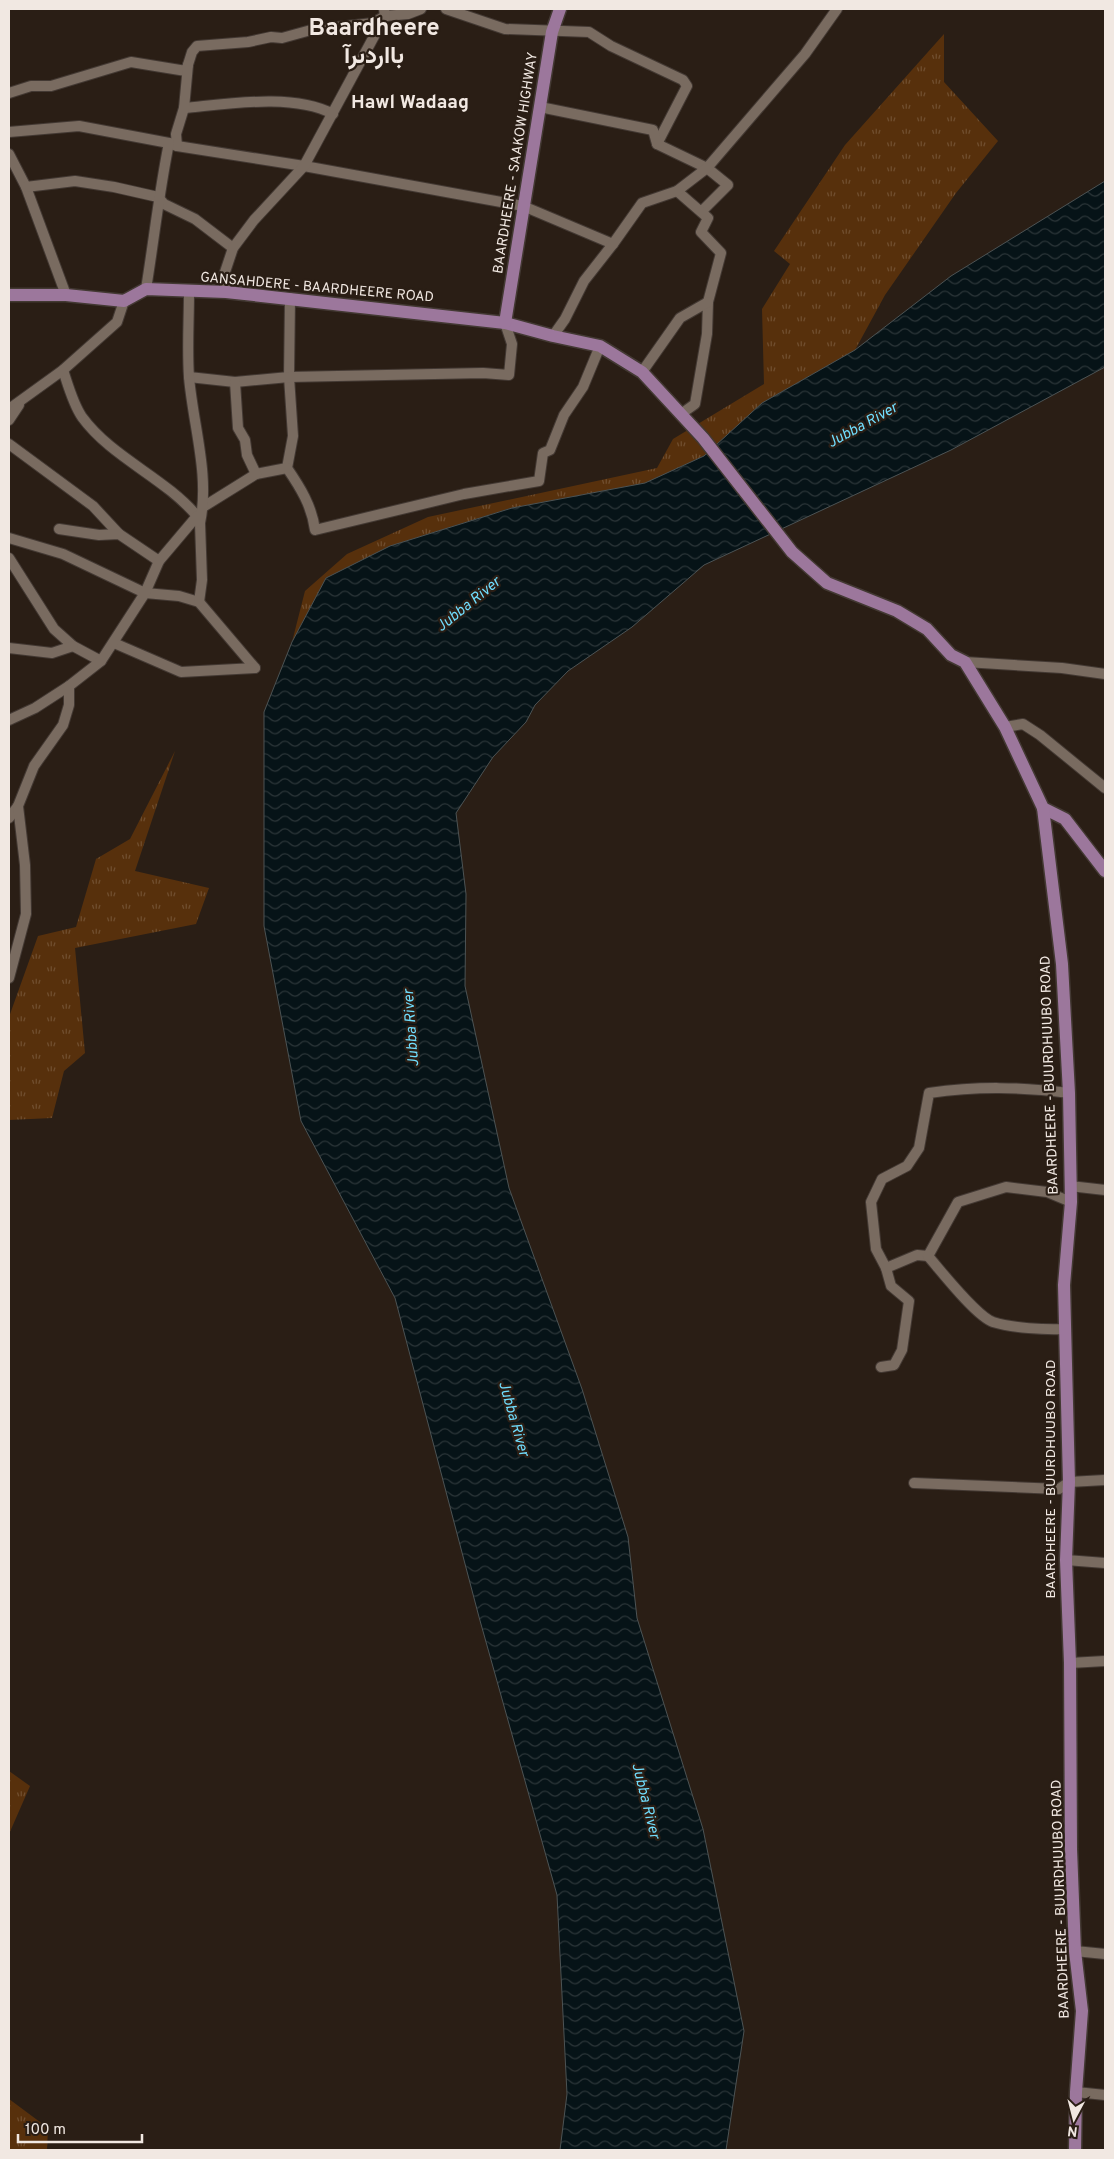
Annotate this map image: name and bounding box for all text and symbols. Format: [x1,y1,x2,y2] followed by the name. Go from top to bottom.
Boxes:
[308,14,440,72] district label: Baardheere بااردىرآ
[490,51,542,275] street label: BAARDHEERE - SAAKOW HIGHWAY
[351,91,469,115] district label: Hawl Wadaag
[199,269,435,307] street label: GANSAHDERE - BAARDHEERE ROAD
[824,398,903,453] water label: Jubba River
[433,572,506,637] water label: Jubba River
[1037,955,1063,1195] street label: BAARDHEERE - BUURDHUUBO ROAD
[400,987,424,1067] water label: Jubba River
[1043,1359,1060,1599] street label: BAARDHEERE - BUURDHUUBO ROAD
[493,1379,533,1460] water label: Jubba River
[626,1761,664,1842] water label: Jubba River
[1048,1779,1074,2019] street label: BAARDHEERE - BUURDHUUBO ROAD
[1049,2094,1099,2144] north arrow
[18,2112,141,2144] scale bar
[25,2121,66,2140] text: 100 m
[1067,2121,1079,2139] text: N

